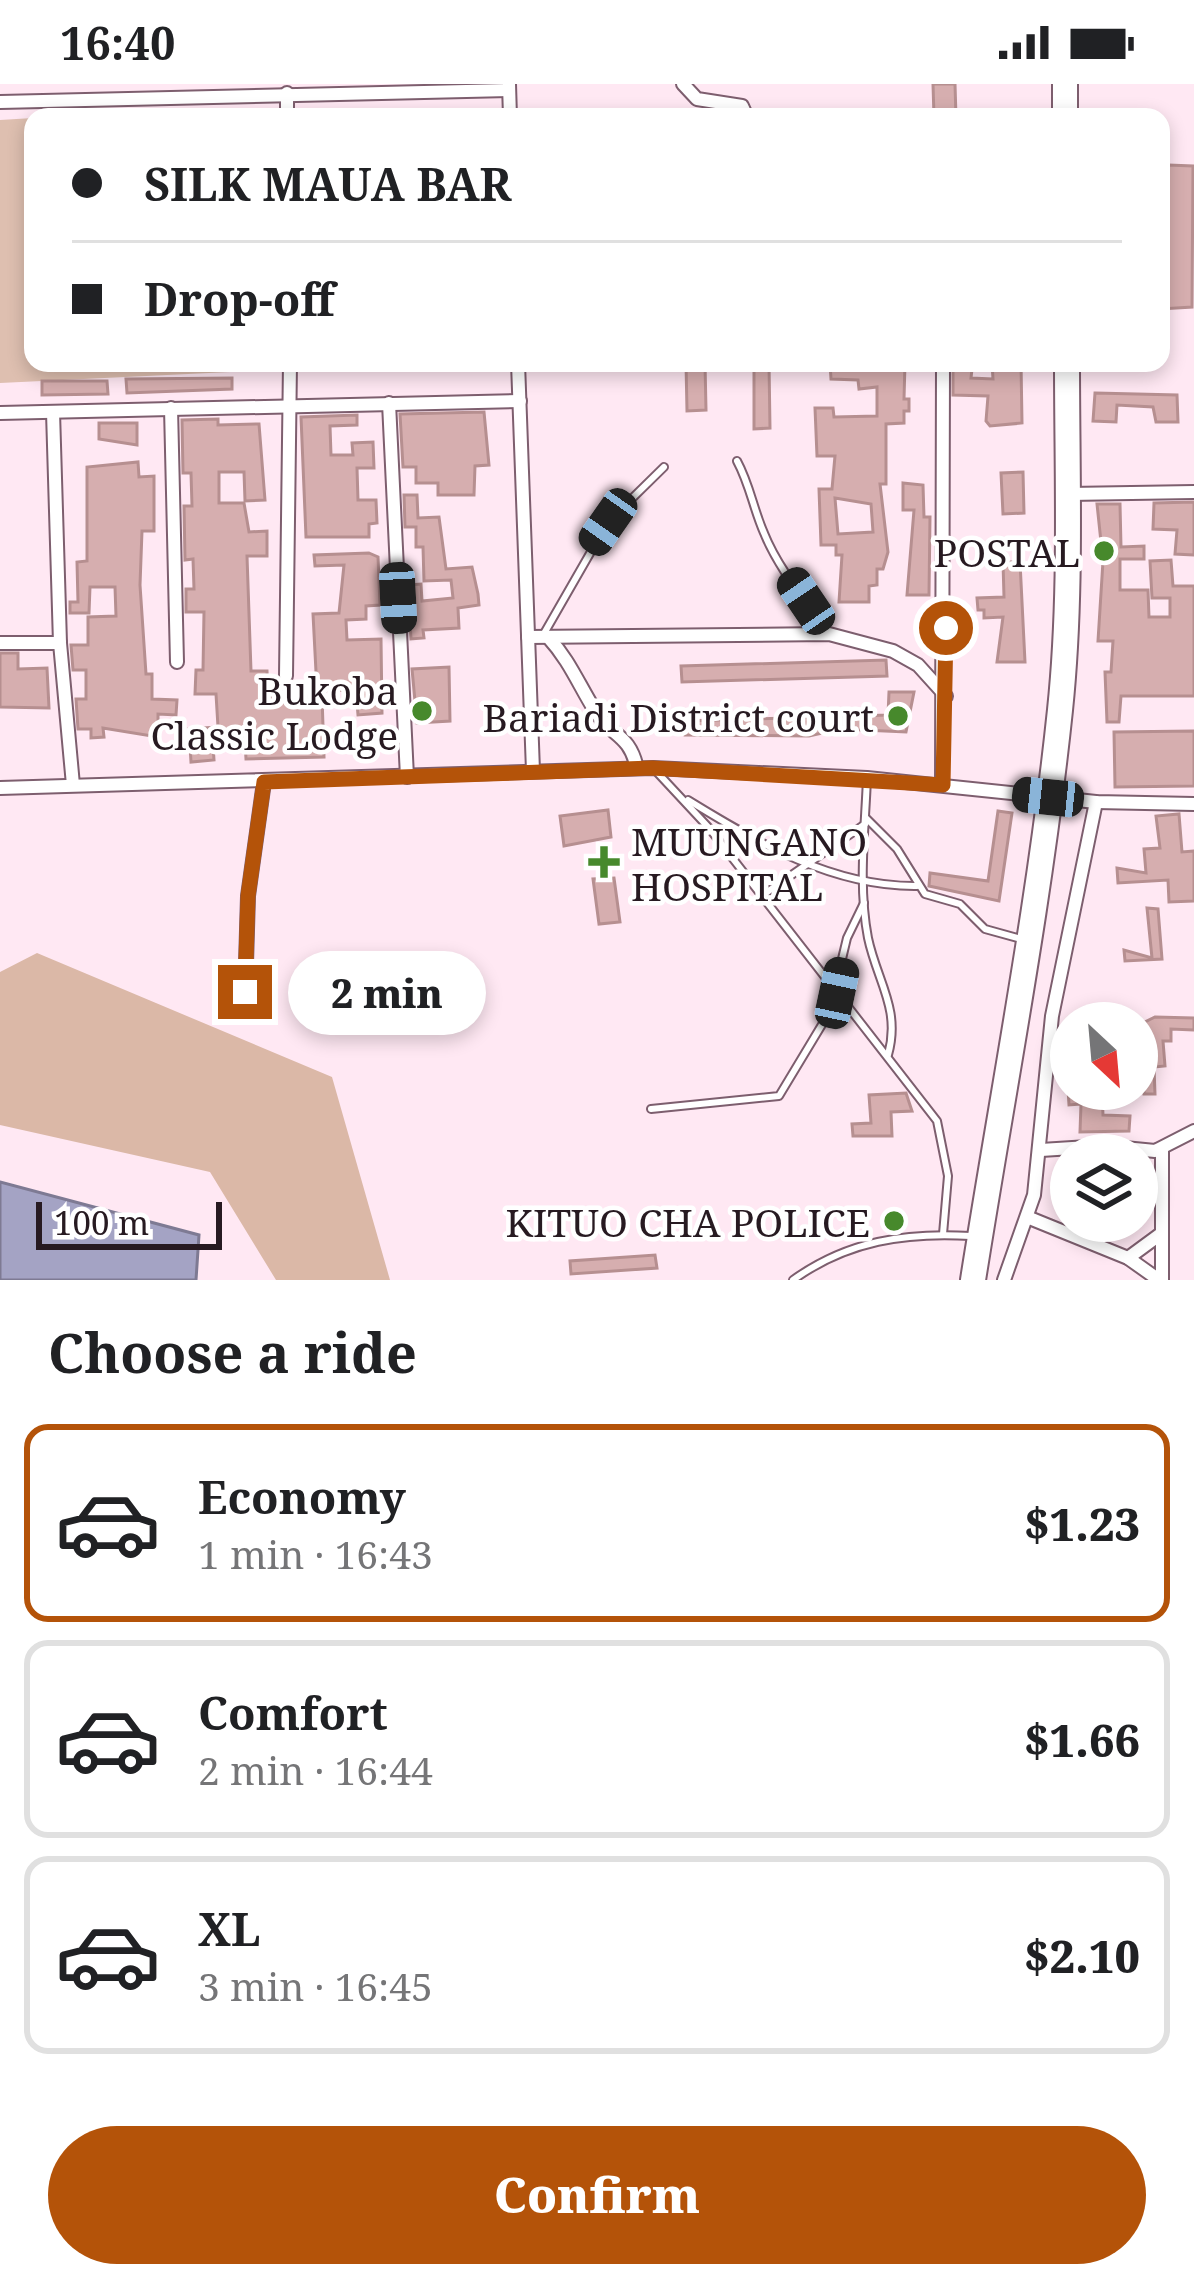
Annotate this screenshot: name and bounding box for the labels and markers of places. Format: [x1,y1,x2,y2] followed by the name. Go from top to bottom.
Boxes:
[934,525,1080,578] place label: POSTAL
[1091,538,1117,564] marker: POSTAL
[150,663,398,761] place label: Bukoba Classic Lodge
[483,690,874,743] place label: Bariadi District court
[409,698,435,724] marker: Bukoba Classic Lodge
[885,703,911,729] marker: Bariadi District court
[631,814,867,912] place label: MUUNGANO HOSPITAL
[588,846,620,878] marker: MUUNGANO HOSPITAL
[506,1195,870,1248] place label: KITUO CHA POLICE
[881,1208,907,1234] marker: KITUO CHA POLICE

